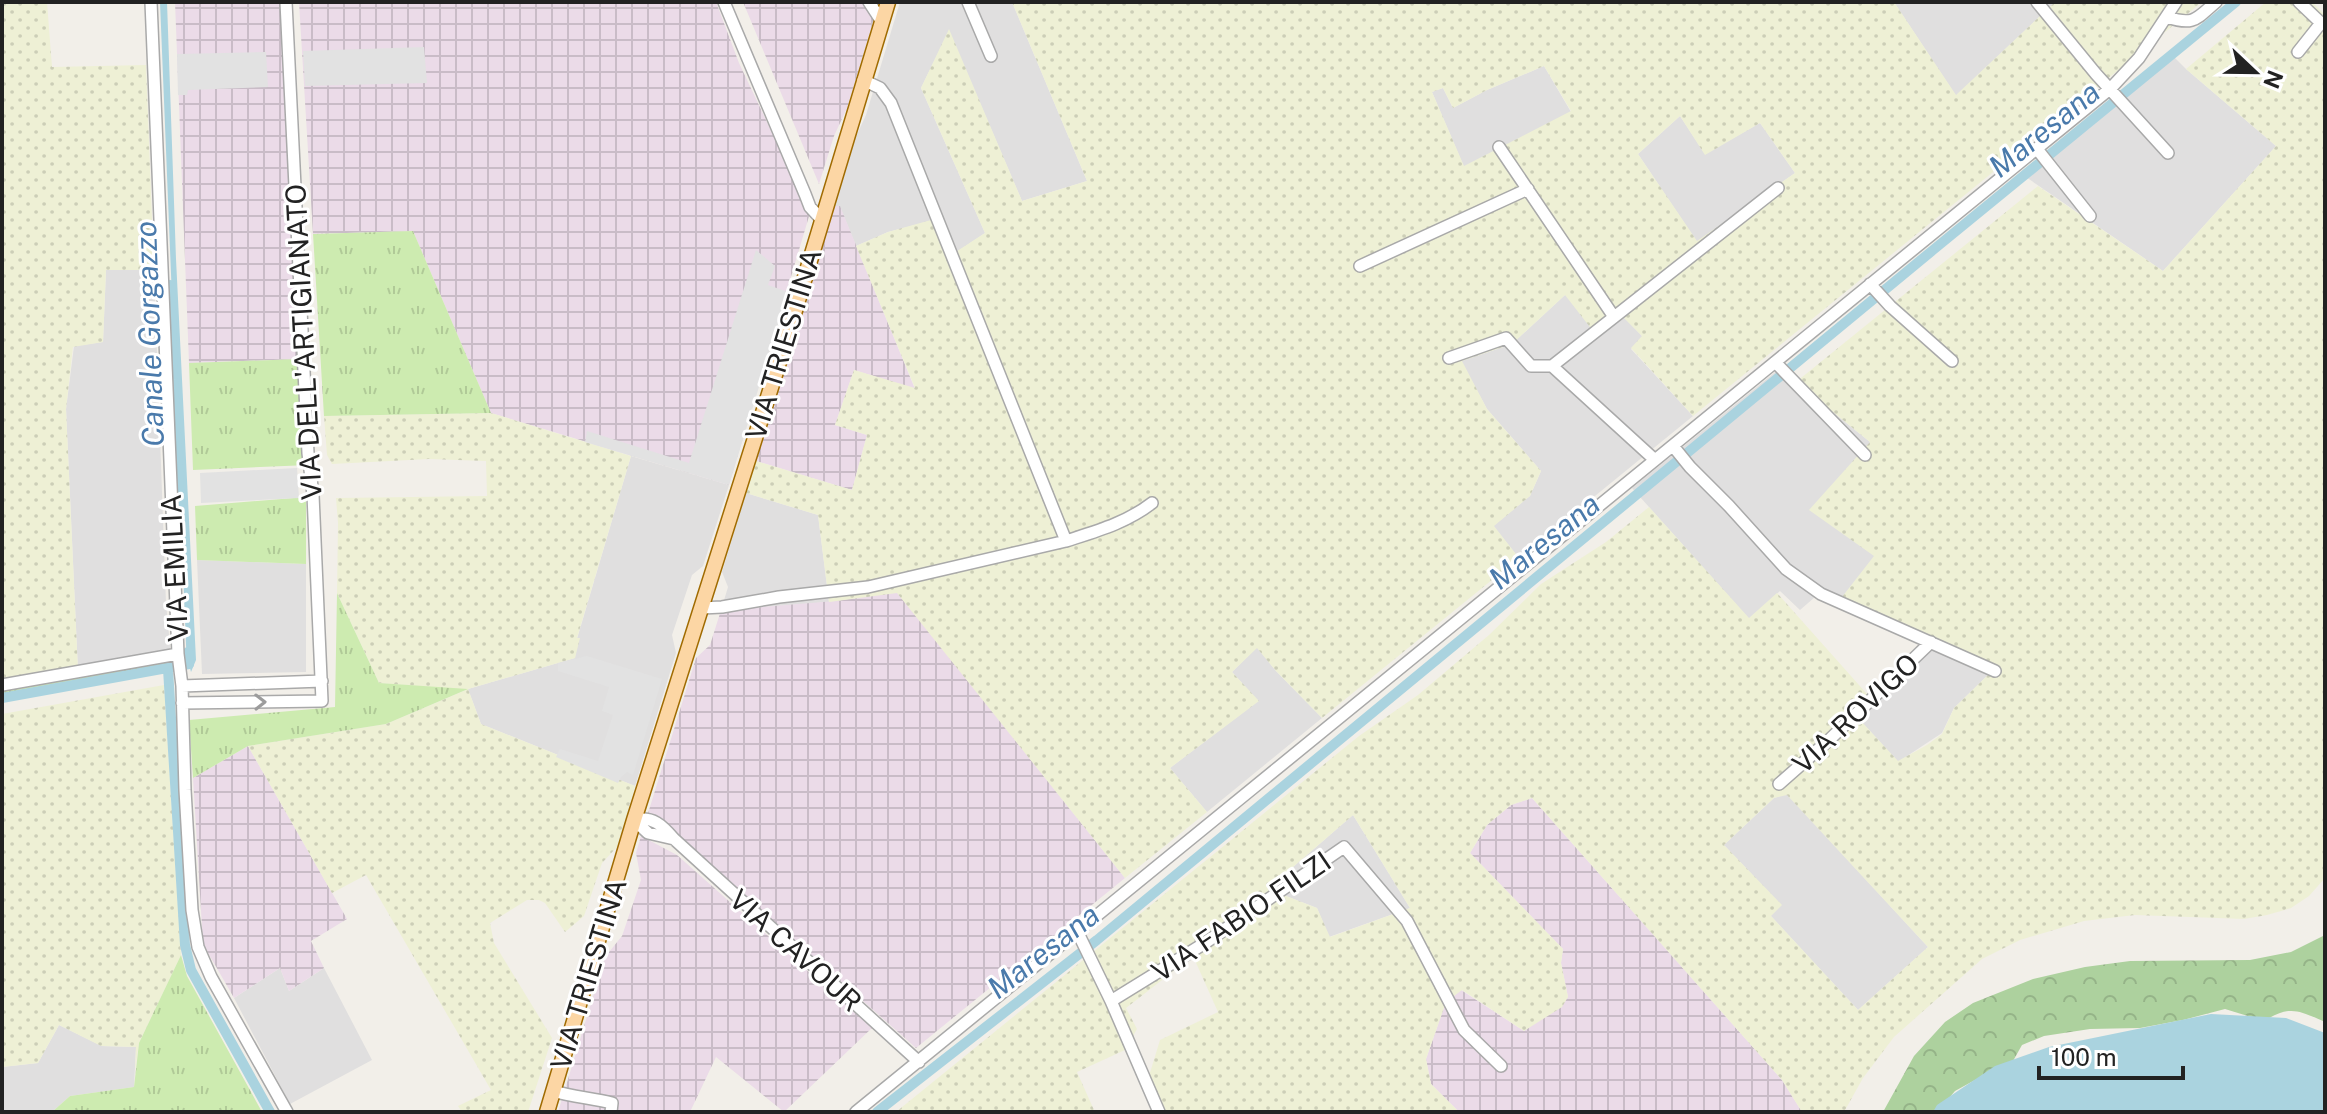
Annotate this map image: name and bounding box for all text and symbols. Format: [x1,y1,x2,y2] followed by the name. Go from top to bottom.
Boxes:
[2215,32,2295,112] north arrow
[2258,67,2289,92] text: N
[1981,73,2107,185] water label: Maresana
[278,183,328,501] street label: VIA DELL'ARTIGIANATO
[127,220,171,448] water label: Canale Gorgazzo
[738,244,828,444] street label: VIA TRIESTINA
[1481,485,1607,597] water label: Maresana
[154,493,194,643] street label: VIA EMILIA
[1785,646,1925,780] street label: VIA ROVIGO
[254,693,267,710] one-way arrow
[1145,844,1337,988] street label: VIA FABIO FILZI
[543,874,633,1074] street label: VIA TRIESTINA
[723,882,869,1018] street label: VIA CAVOUR
[980,896,1106,1006] water label: Maresana
[2039,1030,2183,1080] scale bar
[2051,1043,2117,1071] text: 100 m

